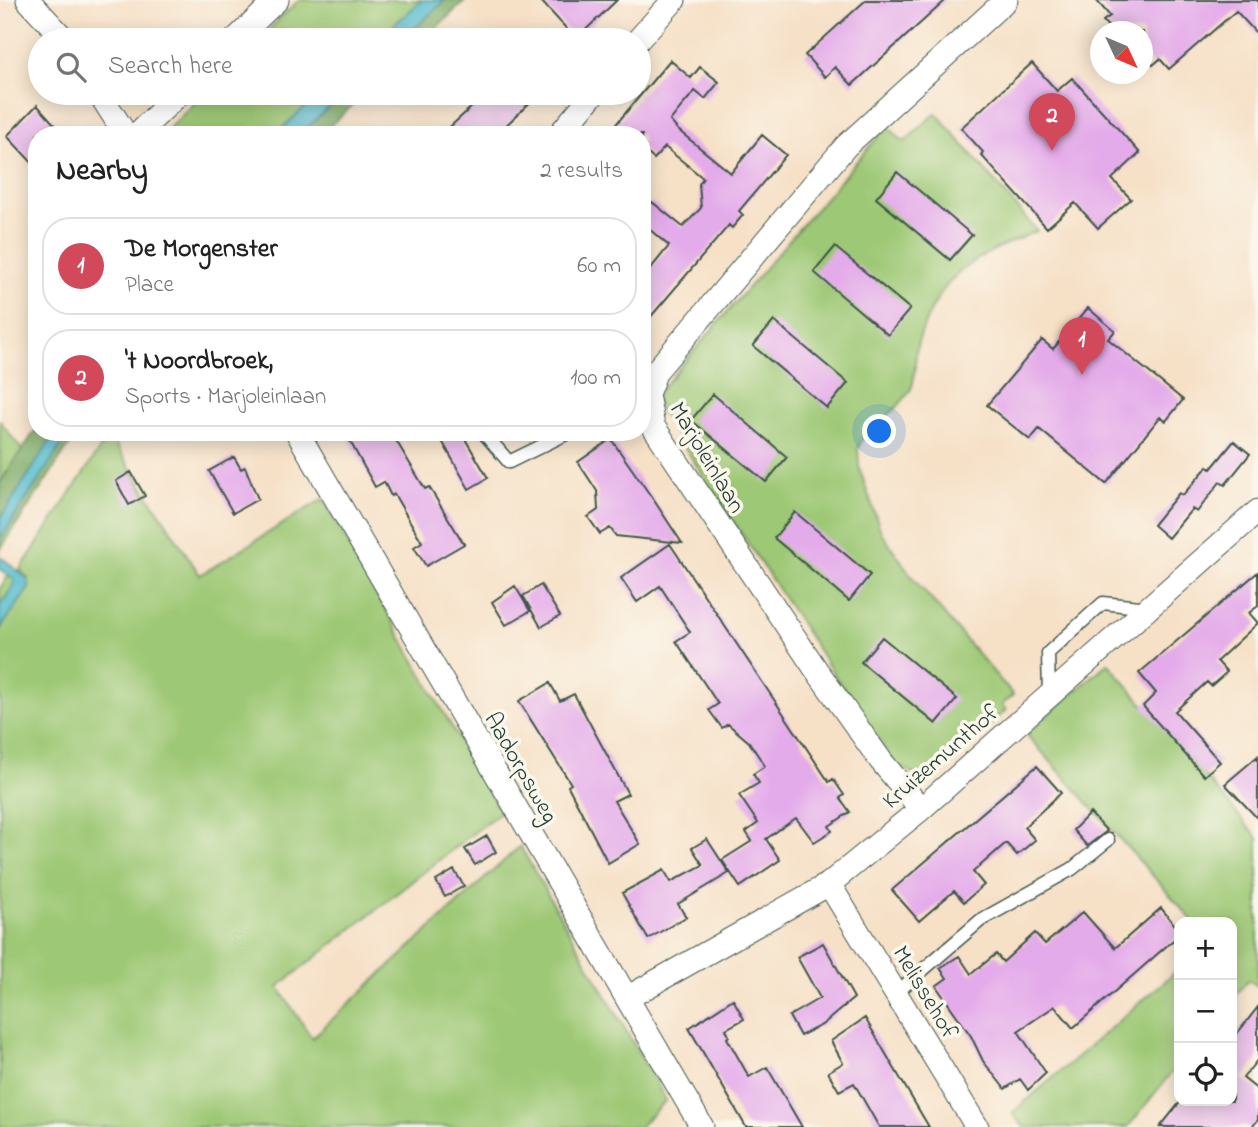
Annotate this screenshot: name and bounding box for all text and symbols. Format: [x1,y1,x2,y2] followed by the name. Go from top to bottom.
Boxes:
[1090,21,1153,84] north arrow
[28,28,651,105] search box
[52,48,90,86] icon: search
[108,48,233,86] text: Search here
[1029,93,1075,151] pin: 2
[56,150,148,194] text: Nearby
[540,155,623,188] text: 2 results
[125,231,277,269] text: De Morgenster
[77,250,85,283] text: 1
[577,250,621,283] text: 60 m
[125,269,174,302] text: Place
[1059,317,1105,375] pin: 1
[125,343,273,381] text: 't Noordbroek,
[75,362,87,395] text: 2
[570,362,621,395] text: 100 m
[125,381,326,414] text: Sports · Marjoleinlaan
[659,396,753,521] street label: Marjoleinlaan
[862,414,896,448] your location
[875,697,1009,819] street label: Kruizemunthof
[474,706,566,831] street label: Aadorpsweg
[1174,917,1237,1106] map controls
[1174,917,1237,980] button: +
[882,940,966,1048] street label: Melissehof
[1174,980,1237,1043] button: −
[1174,1043,1237,1106] button: locate

